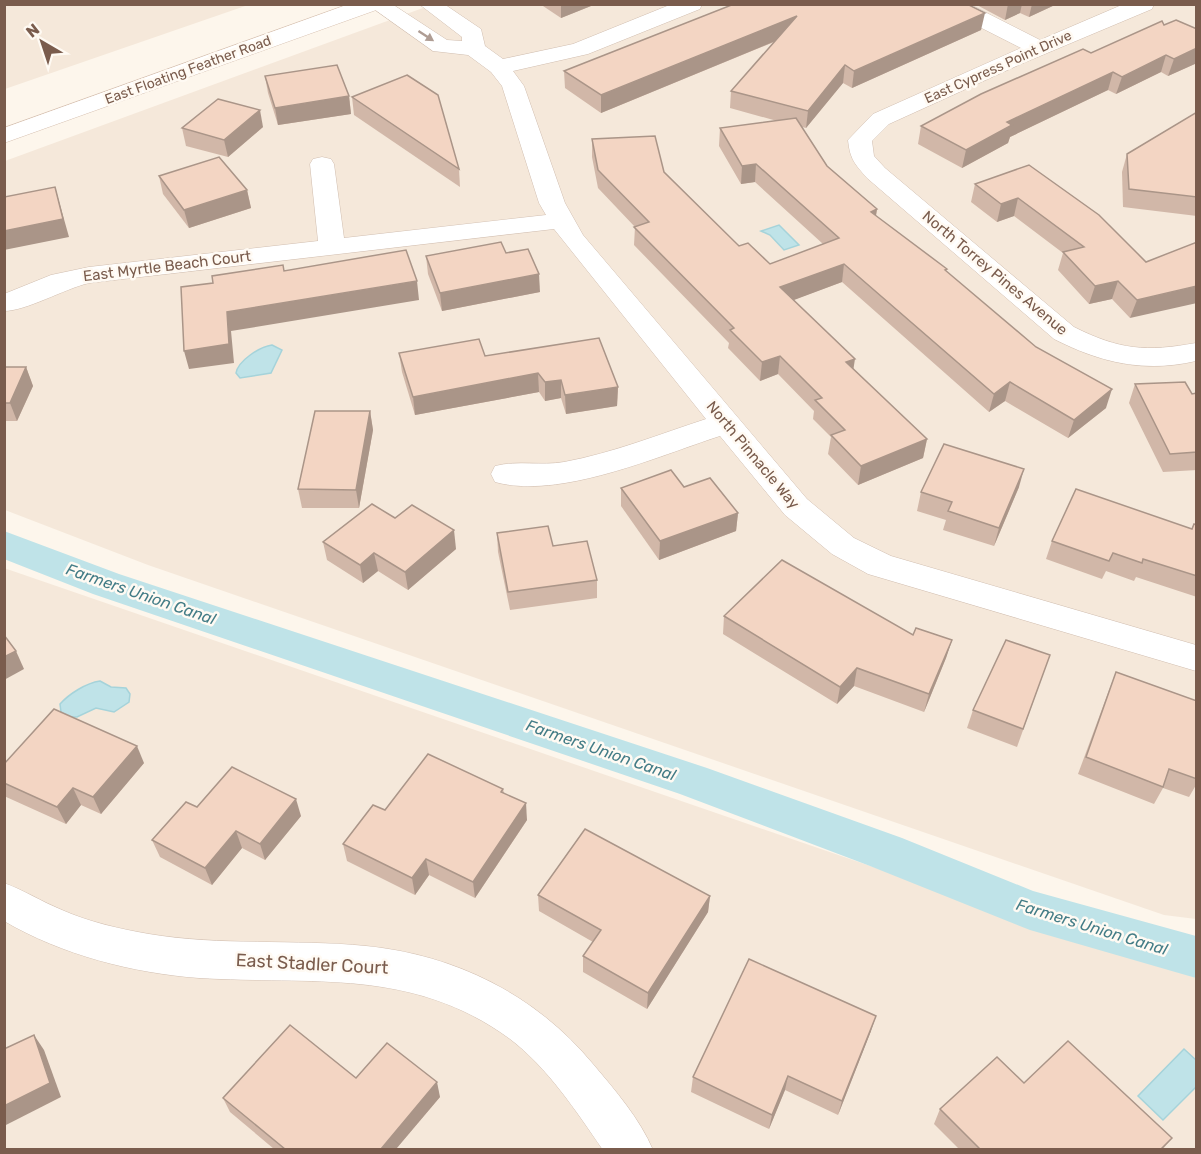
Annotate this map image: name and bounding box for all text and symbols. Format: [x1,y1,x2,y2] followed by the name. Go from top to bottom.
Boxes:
[12,12,72,72] north arrow
[22,20,43,42] text: N
[922,27,1075,107] street label: East Cypress Point Drive
[418,31,434,42] one-way arrow
[103,32,273,108] street label: East Floating Feather Road
[919,207,1071,339] street label: North Torrey Pines Avenue
[82,247,252,285] street label: East Myrtle Beach Court
[703,398,803,512] street label: North Pinnacle Way
[64,559,219,629] water label: Farmers Union Canal
[524,715,679,785] water label: Farmers Union Canal
[1014,895,1171,959] water label: Farmers Union Canal
[235,949,389,979] street label: East Stadler Court

